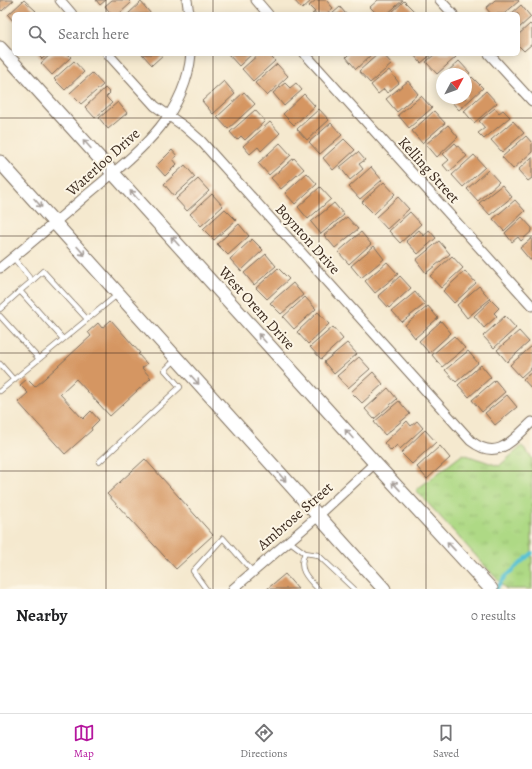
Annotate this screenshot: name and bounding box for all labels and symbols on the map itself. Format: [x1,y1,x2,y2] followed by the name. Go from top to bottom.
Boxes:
[436,68,472,104] north arrow
[61,123,144,201] street label: Waterloo Drive
[394,133,464,208] street label: Kelling Street
[83,139,92,149] one-way arrow
[129,190,138,200] one-way arrow
[34,198,43,208] one-way arrow
[271,200,345,279] street label: Boynton Drive
[170,236,180,246] one-way arrow
[77,246,86,257] one-way arrow
[214,261,300,354] street label: West Orem Drive
[257,333,267,343] one-way arrow
[191,375,200,385] one-way arrow
[344,429,353,440] one-way arrow
[277,472,287,482] one-way arrow
[252,478,337,555] street label: Ambrose Street
[391,481,400,491] one-way arrow
[447,541,456,552] one-way arrow

